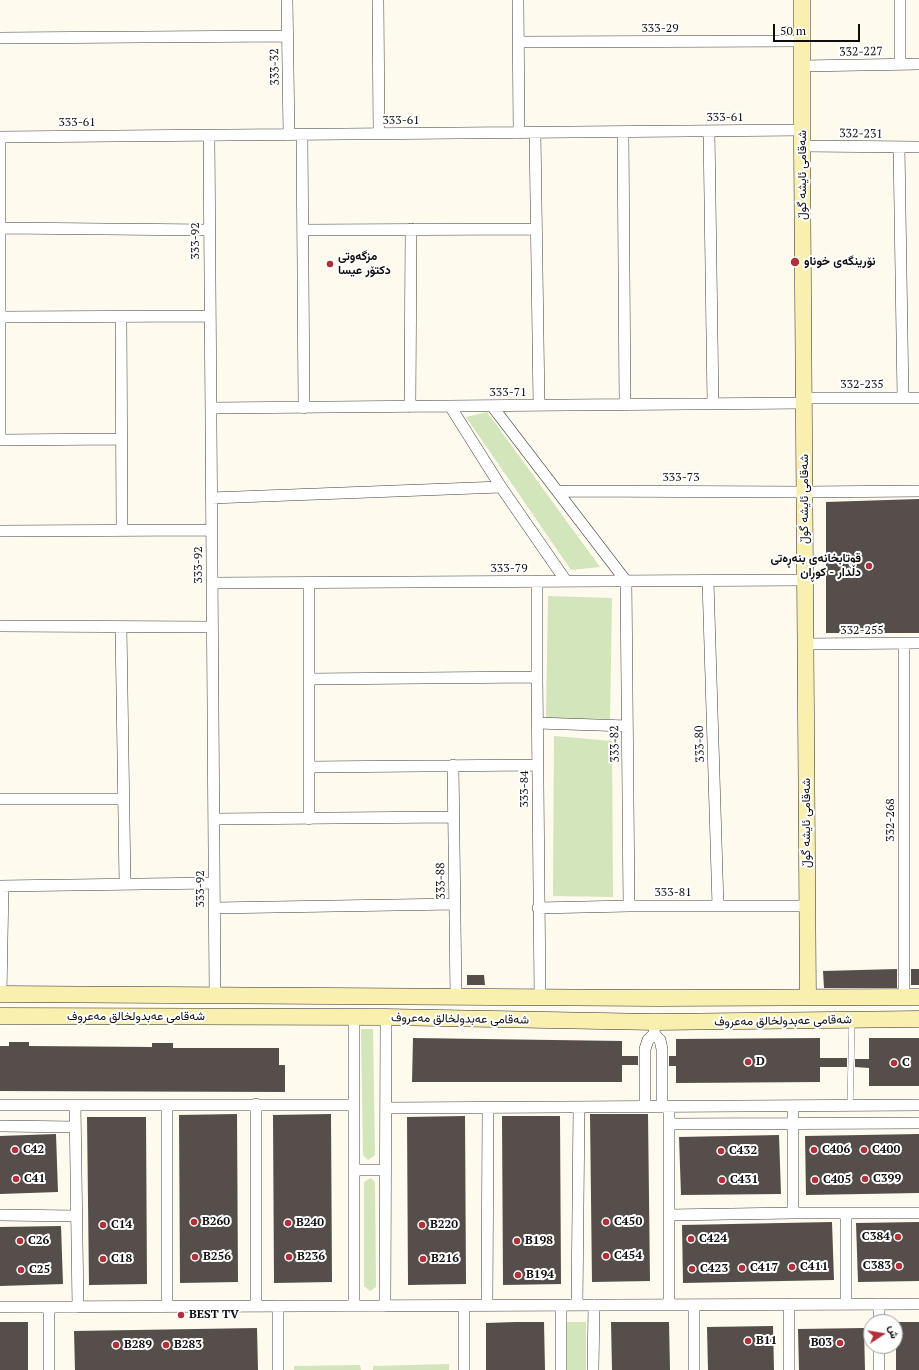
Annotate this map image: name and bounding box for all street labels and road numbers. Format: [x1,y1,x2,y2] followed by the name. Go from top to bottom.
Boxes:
[641,22,679,36] street label: 333-29
[839,44,883,60] street label: 332-227
[267,48,283,86] street label: 333-32
[706,111,744,125] street label: 333-61
[382,114,420,128] street label: 333-61
[58,116,96,130] street label: 333-61
[839,126,883,142] street label: 332-231
[796,130,810,220] street label: شەقامی ئایشە گوڵ
[189,222,203,260] street label: 333-92
[840,378,884,392] street label: 332-235
[489,386,527,400] street label: 333-71
[798,454,812,544] street label: شەقامی ئایشە گوڵ
[662,471,700,485] street label: 333-73
[192,546,206,584] street label: 333-92
[490,562,528,576] street label: 333-79
[840,624,884,638] street label: 332-255
[607,725,623,763] street label: 333-82
[692,725,708,763] street label: 333-80
[518,770,532,808] street label: 333-84
[800,778,814,868] street label: شەقامی ئایشە گوڵ
[884,798,898,842] street label: 332-268
[433,862,449,900] street label: 333-88
[194,870,208,908] street label: 333-92
[654,886,692,900] street label: 333-81
[67,1010,205,1024] street label: شەقامی عەبدولخالق مەعروف
[391,1011,529,1027] street label: شەقامی عەبدولخالق مەعروف
[714,1013,852,1029] street label: شەقامی عەبدولخالق مەعروف

